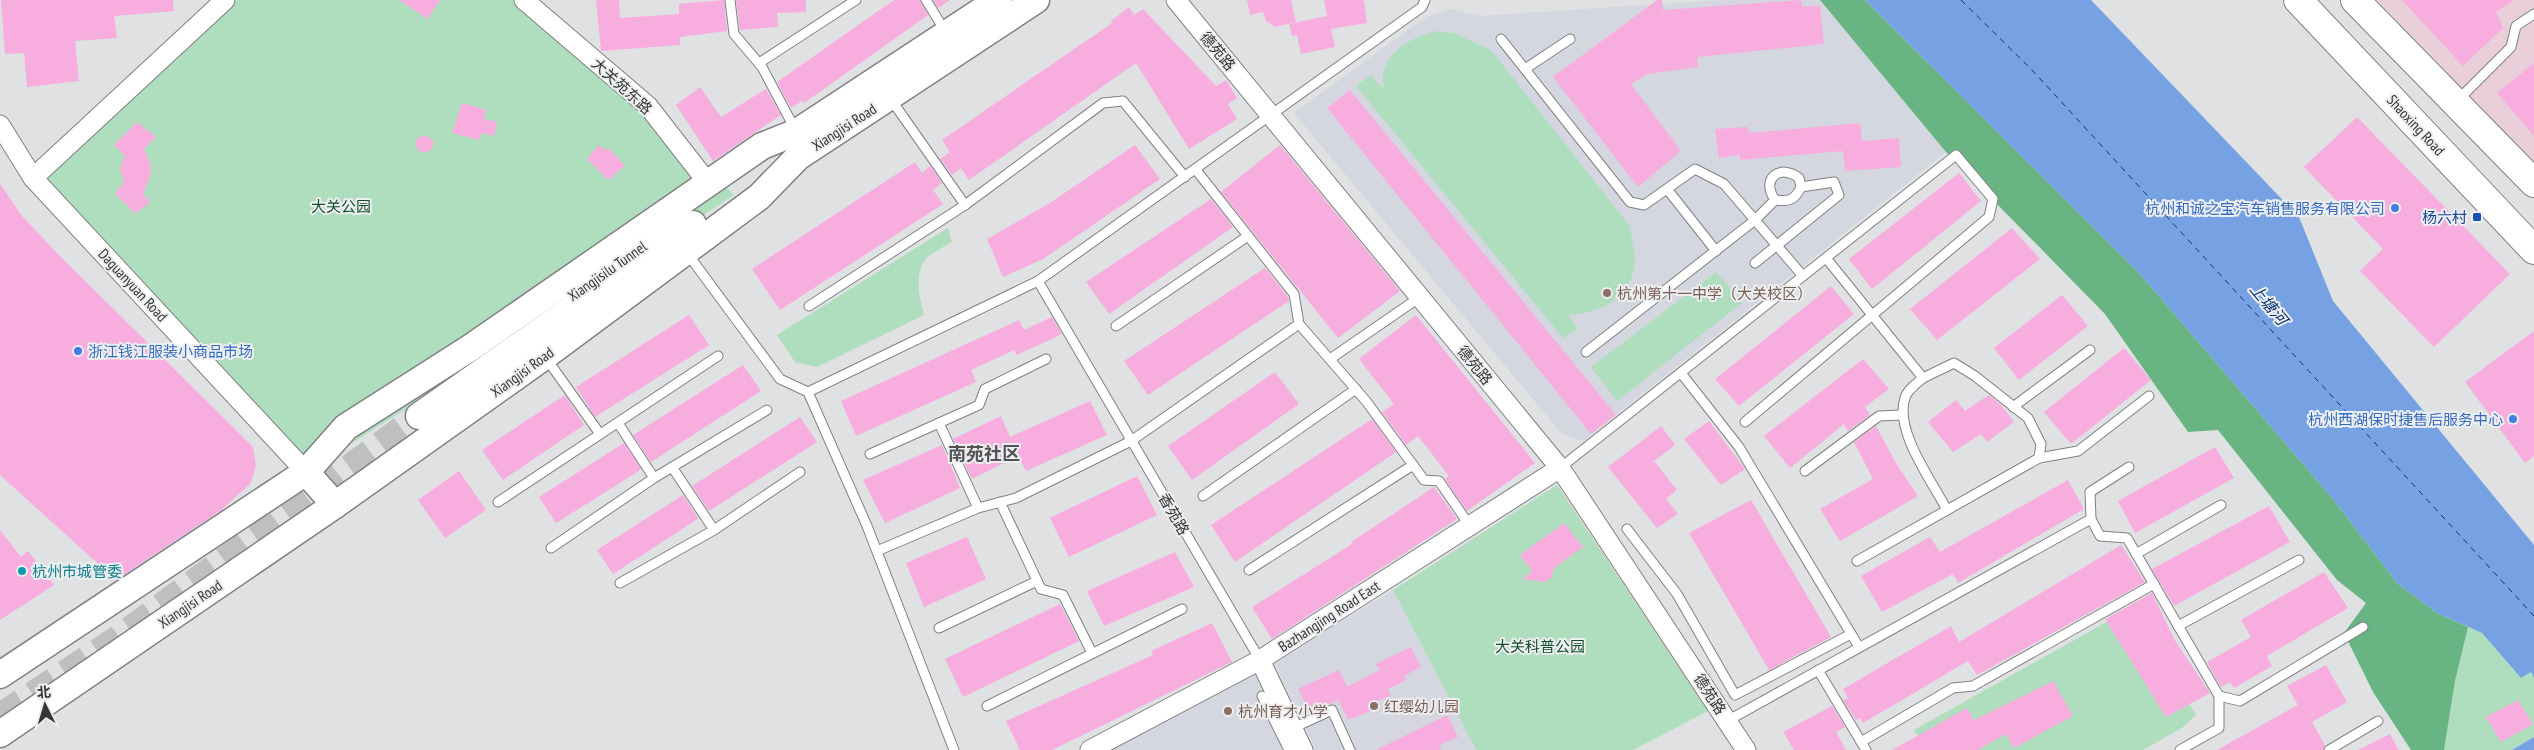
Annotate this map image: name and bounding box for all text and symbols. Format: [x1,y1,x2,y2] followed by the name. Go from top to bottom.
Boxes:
[1196,28,1240,74] street label: 德苑路
[588,54,656,118] street label: 大关苑东路
[2383,91,2449,159] street label: Shaoxing Road
[808,99,880,155] street label: Xiangjisi Road
[311,197,371,216] park label: 大关公园
[2145,199,2385,218] place label: 杭州和诚之宝汽车销售服务有限公司
[2389,202,2401,214] marker: 杭州和诚之宝汽车销售服务有限公司
[2422,208,2467,227] place label: 杨六村
[2471,211,2483,223] marker: 杨六村
[564,236,651,305] street label: Xiangjisilu Tunnel
[94,245,172,325] street label: Daguanyuan Road
[2246,279,2294,331] water label: 上塘河
[1617,284,1812,303] place label: 杭州第十一中学（大关校区）
[1601,287,1613,299] marker: 杭州第十一中学（大关校区）
[88,342,253,361] place label: 浙江钱江服装小商品市场
[1453,342,1497,388] street label: 德苑路
[487,343,557,401] street label: Xiangjisi Road
[72,345,84,357] marker: 浙江钱江服装小商品市场
[2308,410,2503,429] place label: 杭州西湖保时捷售后服务中心
[2507,413,2519,425] marker: 杭州西湖保时捷售后服务中心
[948,442,1020,465] district label: 南苑社区
[1155,490,1193,538] street label: 香苑路
[32,562,122,581] place label: 杭州市城管委
[16,565,28,577] marker: 杭州市城管委
[154,576,226,632] street label: Xiangjisi Road
[1275,576,1383,656] street label: Bazhangjing Road East
[1495,637,1585,656] park label: 大关科普公园
[1690,670,1730,718] street label: 德苑路
[20,680,70,730] north arrow
[36,682,52,702] text: 北
[1384,697,1459,716] place label: 红缨幼儿园
[1368,700,1380,712] marker: 红缨幼儿园
[1238,702,1328,721] place label: 杭州育才小学
[1222,705,1234,717] marker: 杭州育才小学

